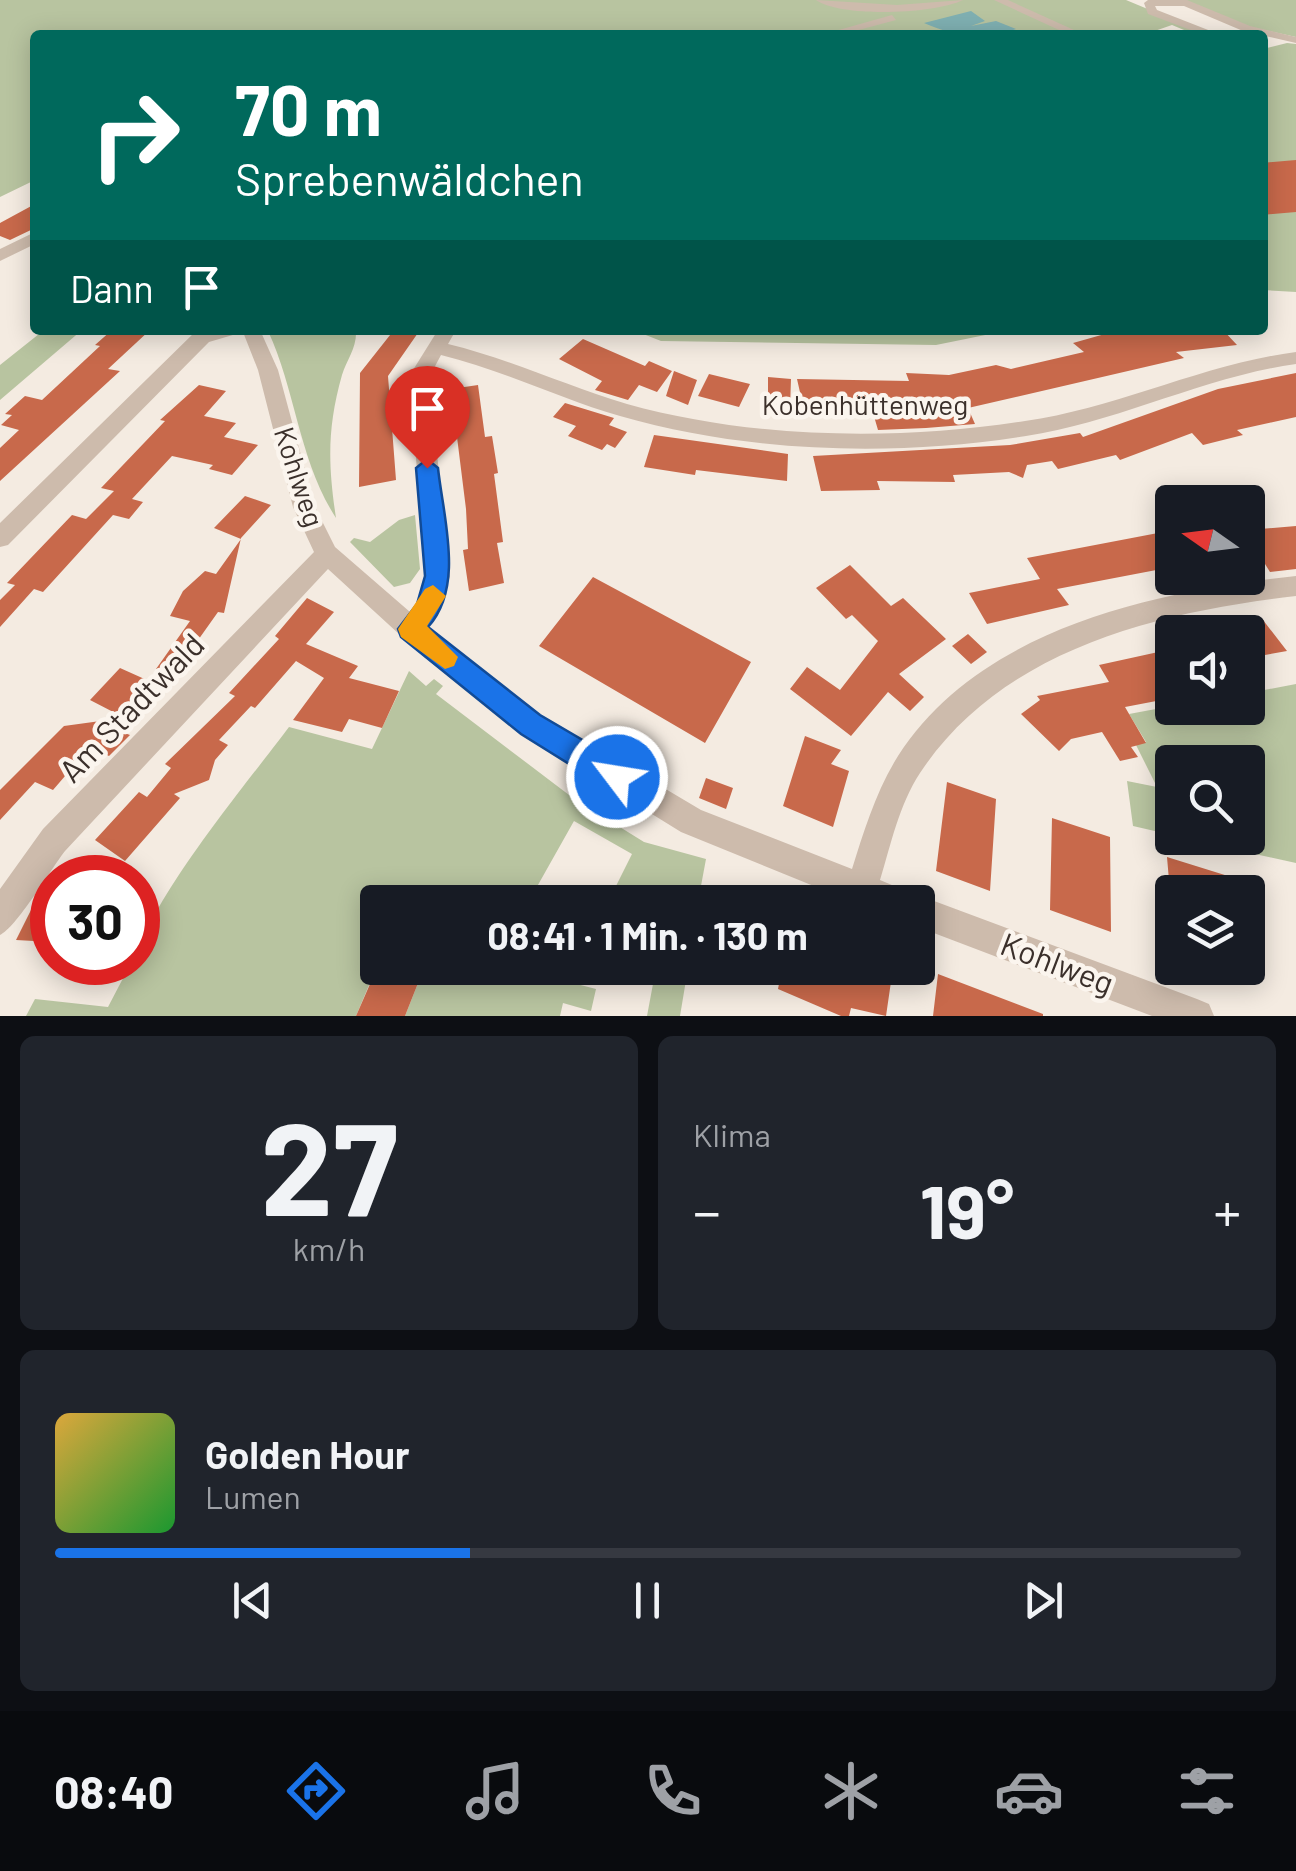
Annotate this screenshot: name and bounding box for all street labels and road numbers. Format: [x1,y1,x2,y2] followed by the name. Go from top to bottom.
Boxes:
[762,387,968,421] street label: Kobenhüttenweg
[268,422,332,531] street label: Kohlweg
[50,624,211,789] street label: Am Stadtwald
[996,923,1120,1001] street label: Kohlweg

